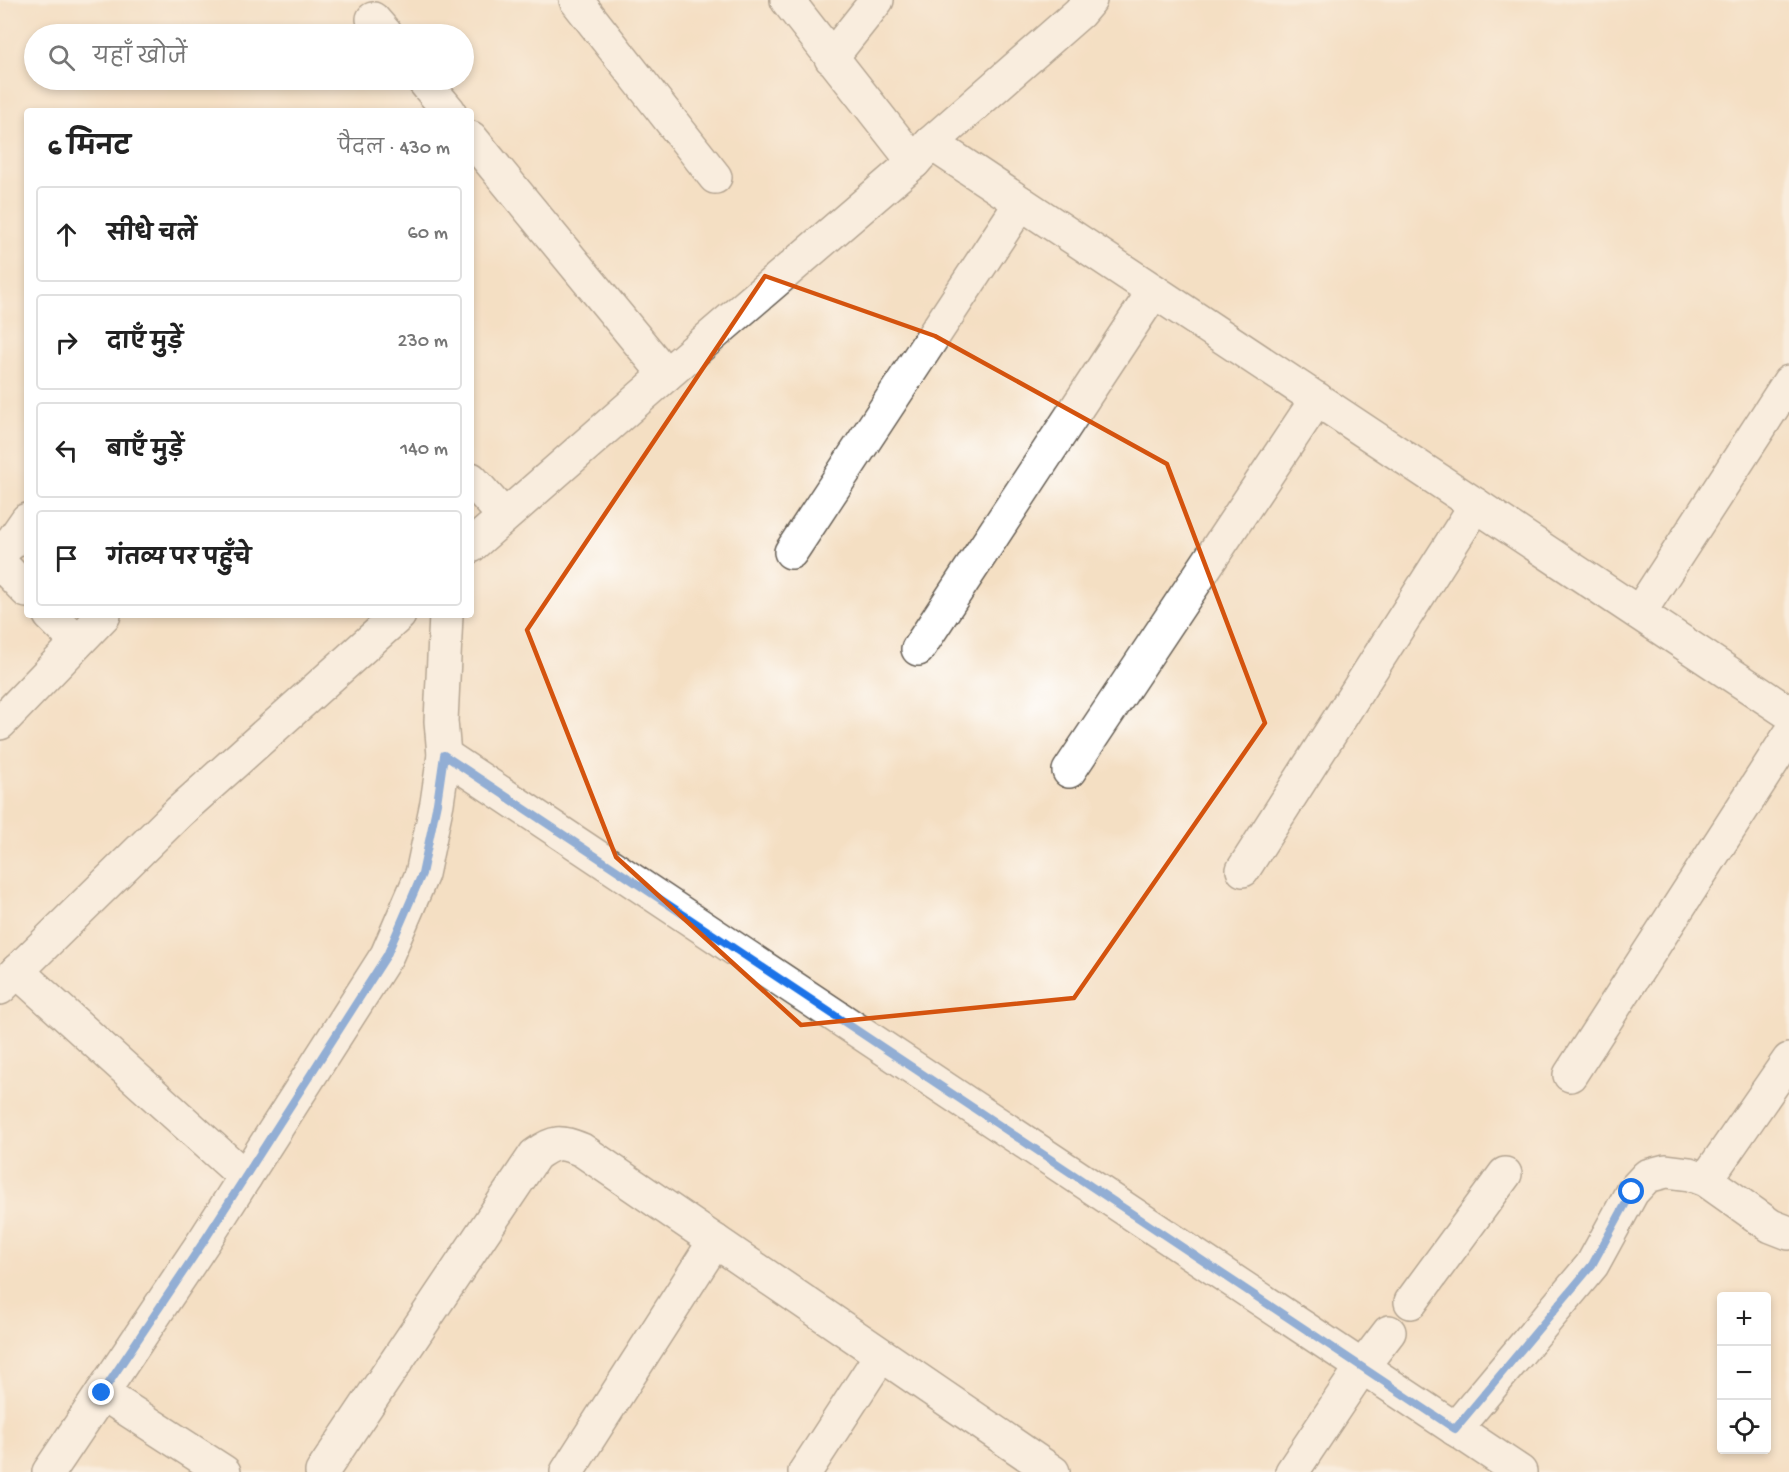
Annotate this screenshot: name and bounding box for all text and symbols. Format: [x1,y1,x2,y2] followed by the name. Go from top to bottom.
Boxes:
[24,24,474,90] search box
[45,41,78,74] icon: search
[93,46,187,72] text: यहाँ खोजें
[48,134,130,165] text: 6 मिनट
[338,138,450,161] text: पैदल · 430 m
[50,218,83,251] icon: ahead
[107,223,197,249] text: सीधे चलें
[408,223,448,246] text: 60 m
[50,326,83,359] icon: right
[107,331,183,357] text: दाएँ मुड़ें
[398,331,448,354] text: 230 m
[50,434,83,467] icon: left
[107,439,184,465] text: बाएँ मुड़ें
[400,439,448,462] text: 140 m
[50,542,83,575] icon: arrive
[107,547,251,573] text: गंतव्य पर पहुँचे
[1618,1178,1644,1204] route start
[1717,1292,1771,1454] map controls
[1717,1292,1771,1346] button: +
[1717,1346,1771,1400] button: −
[88,1379,114,1405] route end
[1717,1400,1771,1454] button: locate

